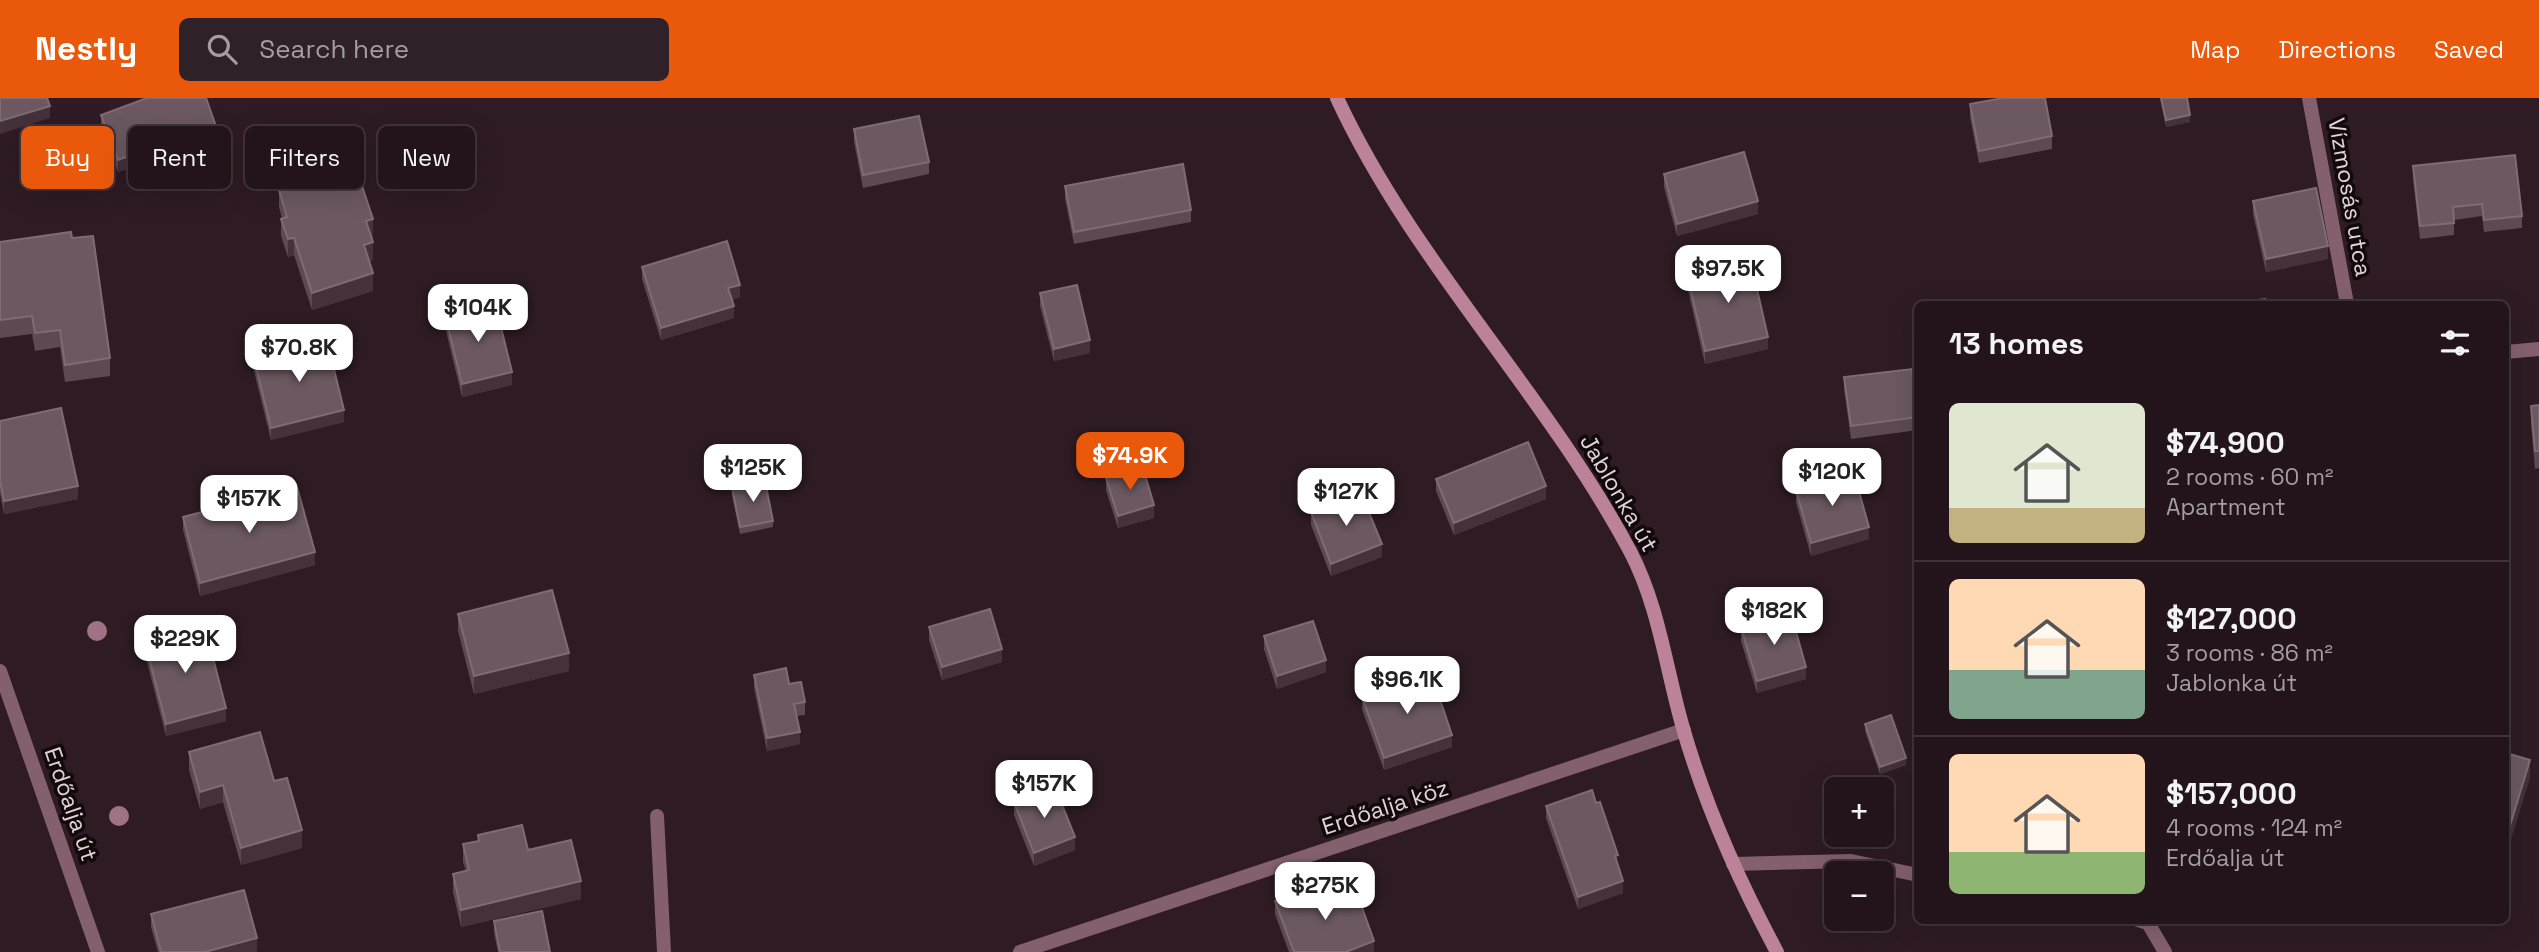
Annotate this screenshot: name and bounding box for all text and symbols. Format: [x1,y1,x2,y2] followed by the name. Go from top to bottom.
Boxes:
[179,18,669,81] search box
[35,28,137,70] text: Nestly
[203,30,241,68] icon: search
[259,32,409,66] text: Search here
[2190,34,2240,65] text: Map
[2278,34,2396,65] text: Directions
[2434,34,2504,65] text: Saved
[2321,115,2379,279] street label: Vízmosás utca
[21,126,114,189] chip: Buy
[128,126,231,189] chip: Rent
[245,126,364,189] chip: Filters
[378,126,475,189] chip: New
[1671,246,1785,305] pin: $97.5K
[1691,253,1765,283] text: $97.5K
[429,285,527,344] pin: $104K
[444,292,512,322] text: $104K
[242,324,356,384] pin: $70.8K
[1949,324,2084,363] text: 13 homes
[2436,324,2474,362] icon: filters
[261,332,337,362] text: $70.8K
[2166,423,2285,462] text: $74,900
[1573,429,1665,557] street label: Jablonka út
[2005,431,2089,515] icon: home
[1073,432,1187,492] pin: $74.9K
[1092,440,1168,470] text: $74.9K
[704,444,802,504] pin: $125K
[1783,448,1881,508] pin: $120K
[720,452,786,482] text: $125K
[1798,456,1866,486] text: $120K
[2166,462,2333,492] text: 2 rooms · 60 m²
[1297,468,1395,528] pin: $127K
[200,476,298,535] pin: $157K
[1314,476,1378,506] text: $127K
[217,483,282,513] text: $157K
[2166,492,2286,522] text: Apartment
[1725,588,1823,647] pin: $182K
[1741,595,1807,625] text: $182K
[2166,599,2297,638] text: $127,000
[2005,607,2089,691] icon: home
[136,616,234,675] pin: $229K
[150,623,220,653] text: $229K
[2166,638,2333,668] text: 3 rooms · 86 m²
[1350,656,1464,716] pin: $96.1K
[1371,664,1443,694] text: $96.1K
[2166,668,2297,698] text: Jablonka út
[38,743,104,865] street label: Erdőalja út
[995,760,1093,820] pin: $157K
[1012,768,1077,798] text: $157K
[1318,772,1452,842] street label: Erdőalja köz
[2166,774,2297,813] text: $157,000
[1824,777,1894,931] map controls
[1824,777,1894,847] button: +
[2005,782,2089,866] icon: home
[2166,813,2342,843] text: 4 rooms · 124 m²
[2166,843,2285,873] text: Erdőalja út
[1824,861,1894,931] button: −
[1276,862,1374,922] pin: $275K
[1291,870,1359,900] text: $275K

